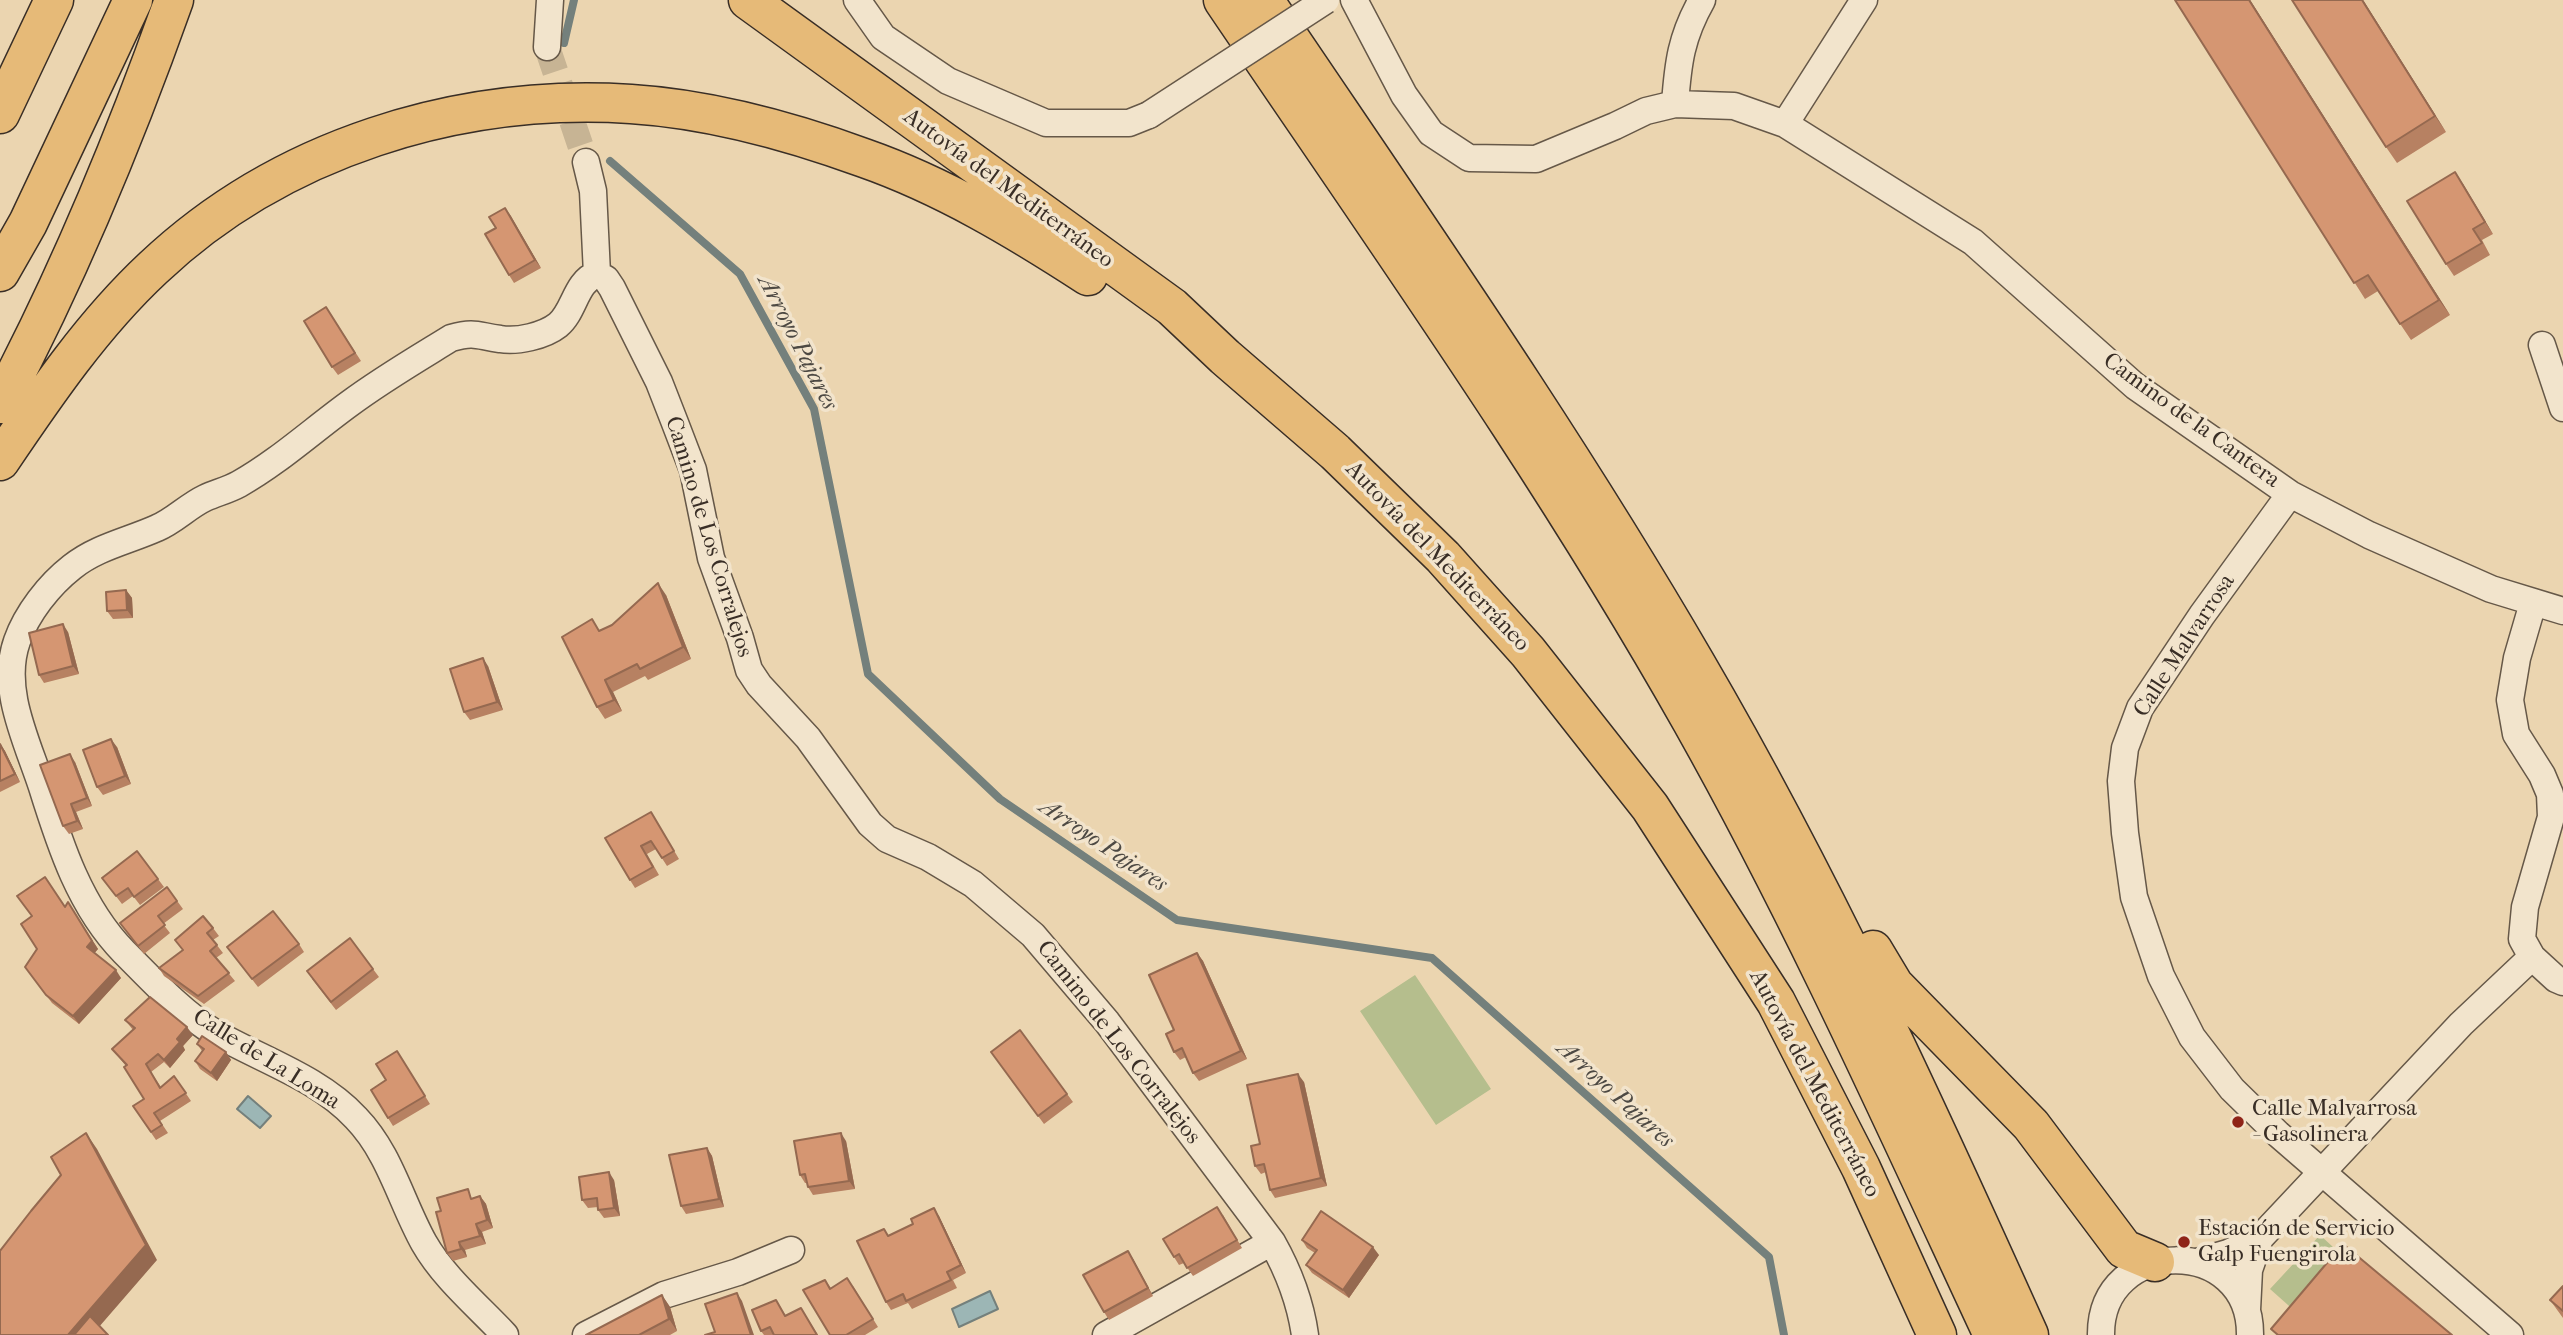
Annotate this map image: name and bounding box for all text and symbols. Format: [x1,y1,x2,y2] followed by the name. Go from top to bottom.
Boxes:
[897,103,1119,275] street label: Autovía del Mediterráneo
[751,271,843,415] water label: Arroyo Pajares
[2097,348,2285,494] street label: Camino de la Cantera
[658,413,758,661] street label: Camino de Los Corralejos
[1339,456,1535,658] street label: Autovía del Mediterráneo
[2129,569,2241,723] street label: Calle Malvarrosa
[1034,793,1172,899] water label: Arroyo Pajares
[1030,936,1206,1150] street label: Camino de Los Corralejos
[1742,966,1886,1202] street label: Autovía del Mediterráneo
[187,1004,345,1116] street label: Calle de La Loma
[1551,1035,1679,1155] water label: Arroyo Pajares
[2252,1095,2417,1149] place label: Calle Malvarrosa - Gasolinera
[2230,1114,2246,1130] marker: Calle Malvarrosa - Gasolinera
[2198,1215,2394,1269] place label: Estación de Servicio Galp Fuengirola
[2176,1234,2192,1250] marker: Estación de Servicio Galp Fuengirola

